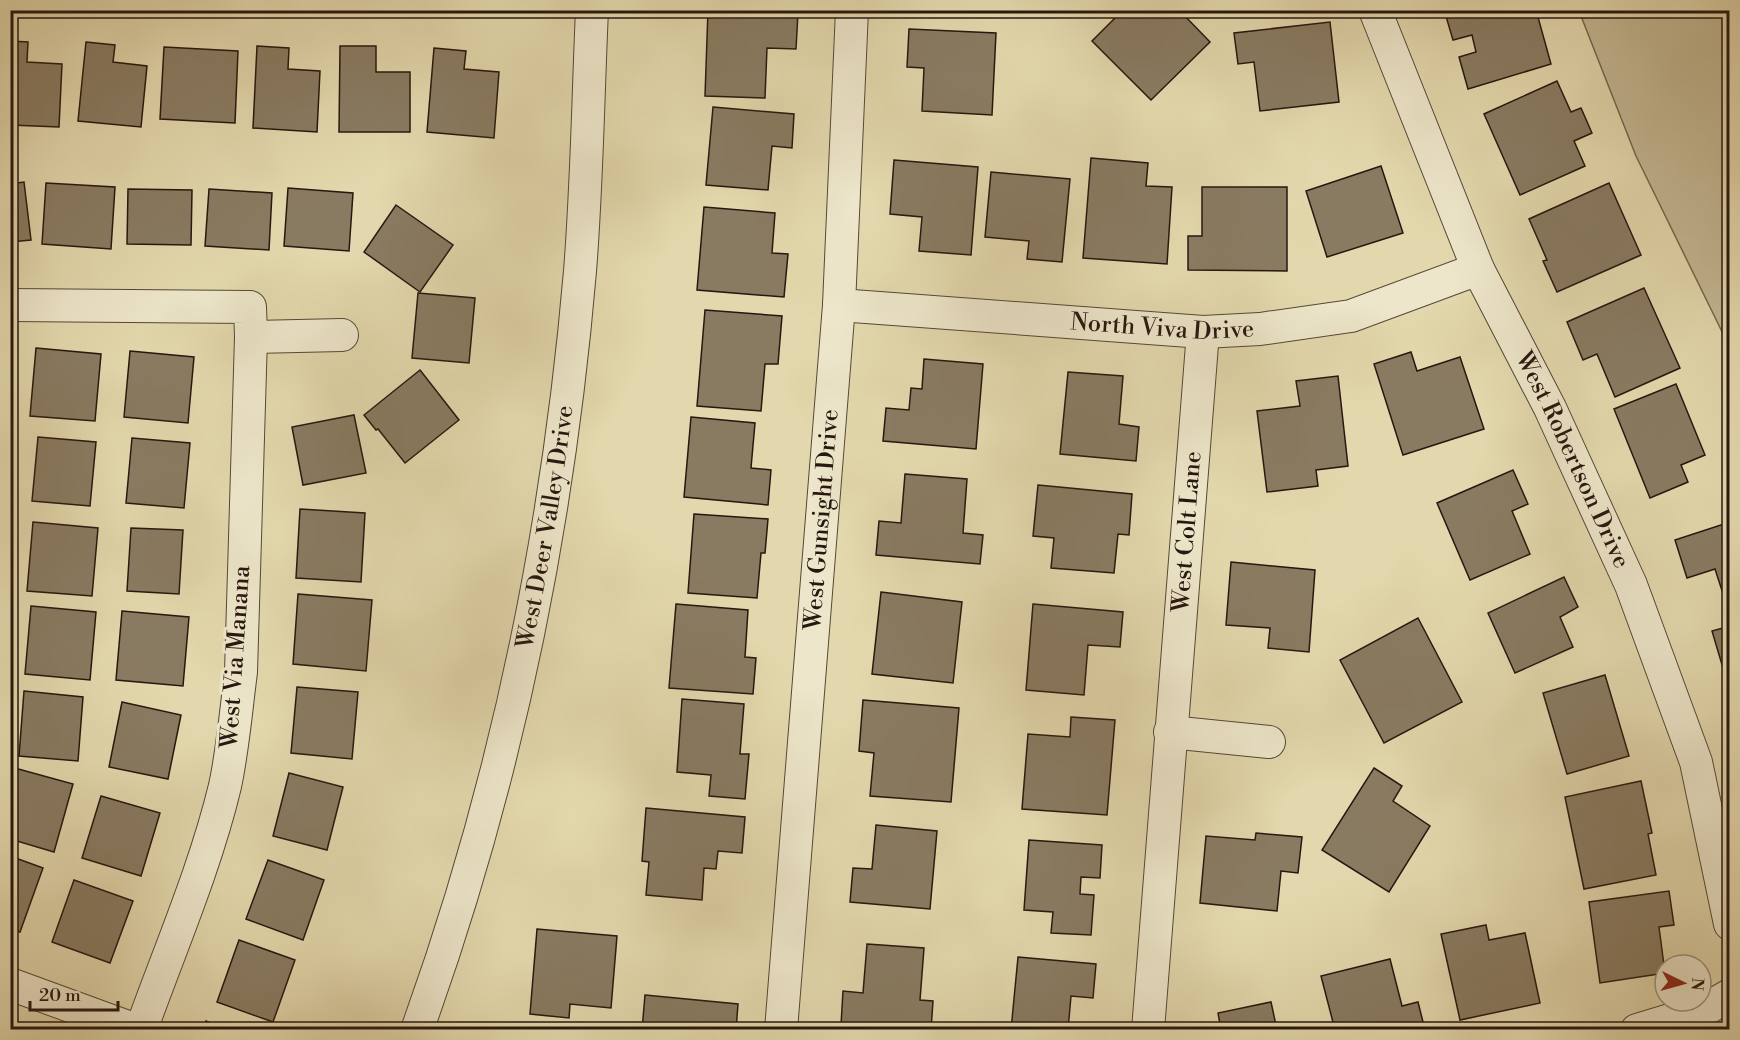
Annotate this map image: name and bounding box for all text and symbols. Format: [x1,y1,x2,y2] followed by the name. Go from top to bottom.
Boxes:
[1069,307,1255,348] street label: North Viva Drive
[1508,346,1636,573] street label: West Robertson Drive
[510,404,581,652] street label: West Deer Valley Drive
[798,408,846,632] street label: West Gunsight Drive
[1166,450,1209,614] street label: West Colt Lane
[215,564,257,751] street label: West Via Manana
[1653,953,1713,1013] north arrow
[30,974,118,1012] scale bar
[1686,977,1707,992] text: N
[39,984,81,1007] text: 20 m

